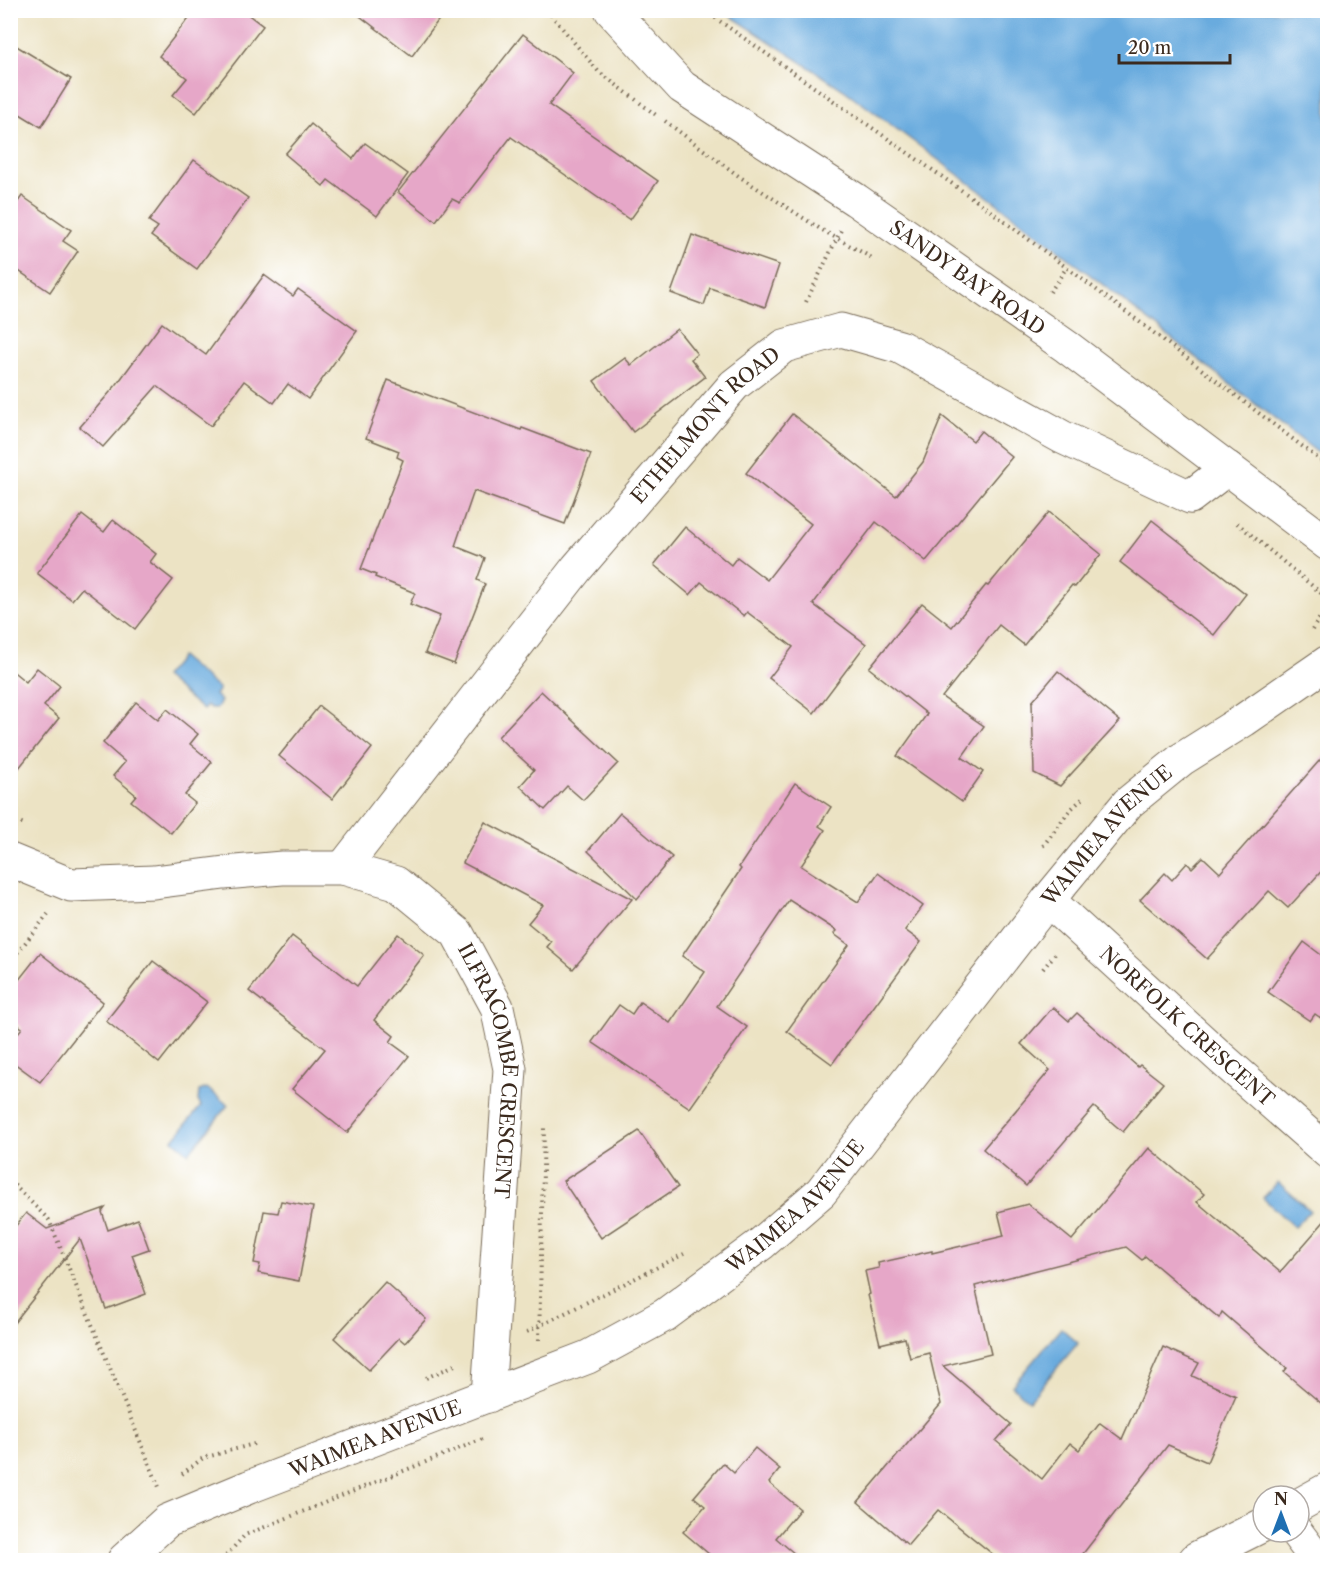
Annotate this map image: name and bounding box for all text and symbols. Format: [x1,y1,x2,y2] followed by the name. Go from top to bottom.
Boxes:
[1119,27,1230,65] scale bar
[1128,37,1172,59] text: 20 m
[885,215,1050,340] street label: SANDY BAY ROAD
[626,342,785,508] street label: ETHELMONT ROAD
[1036,760,1177,911] street label: WAIMEA AVENUE
[453,939,522,1199] street label: ILFRACOMBE CRESCENT
[1095,941,1279,1111] street label: NORFOLK CRESCENT
[721,1135,869,1278] street label: WAIMEA AVENUE
[285,1395,465,1483] street label: WAIMEA AVENUE
[1251,1484,1311,1544] north arrow
[1274,1489,1288,1509] text: N

